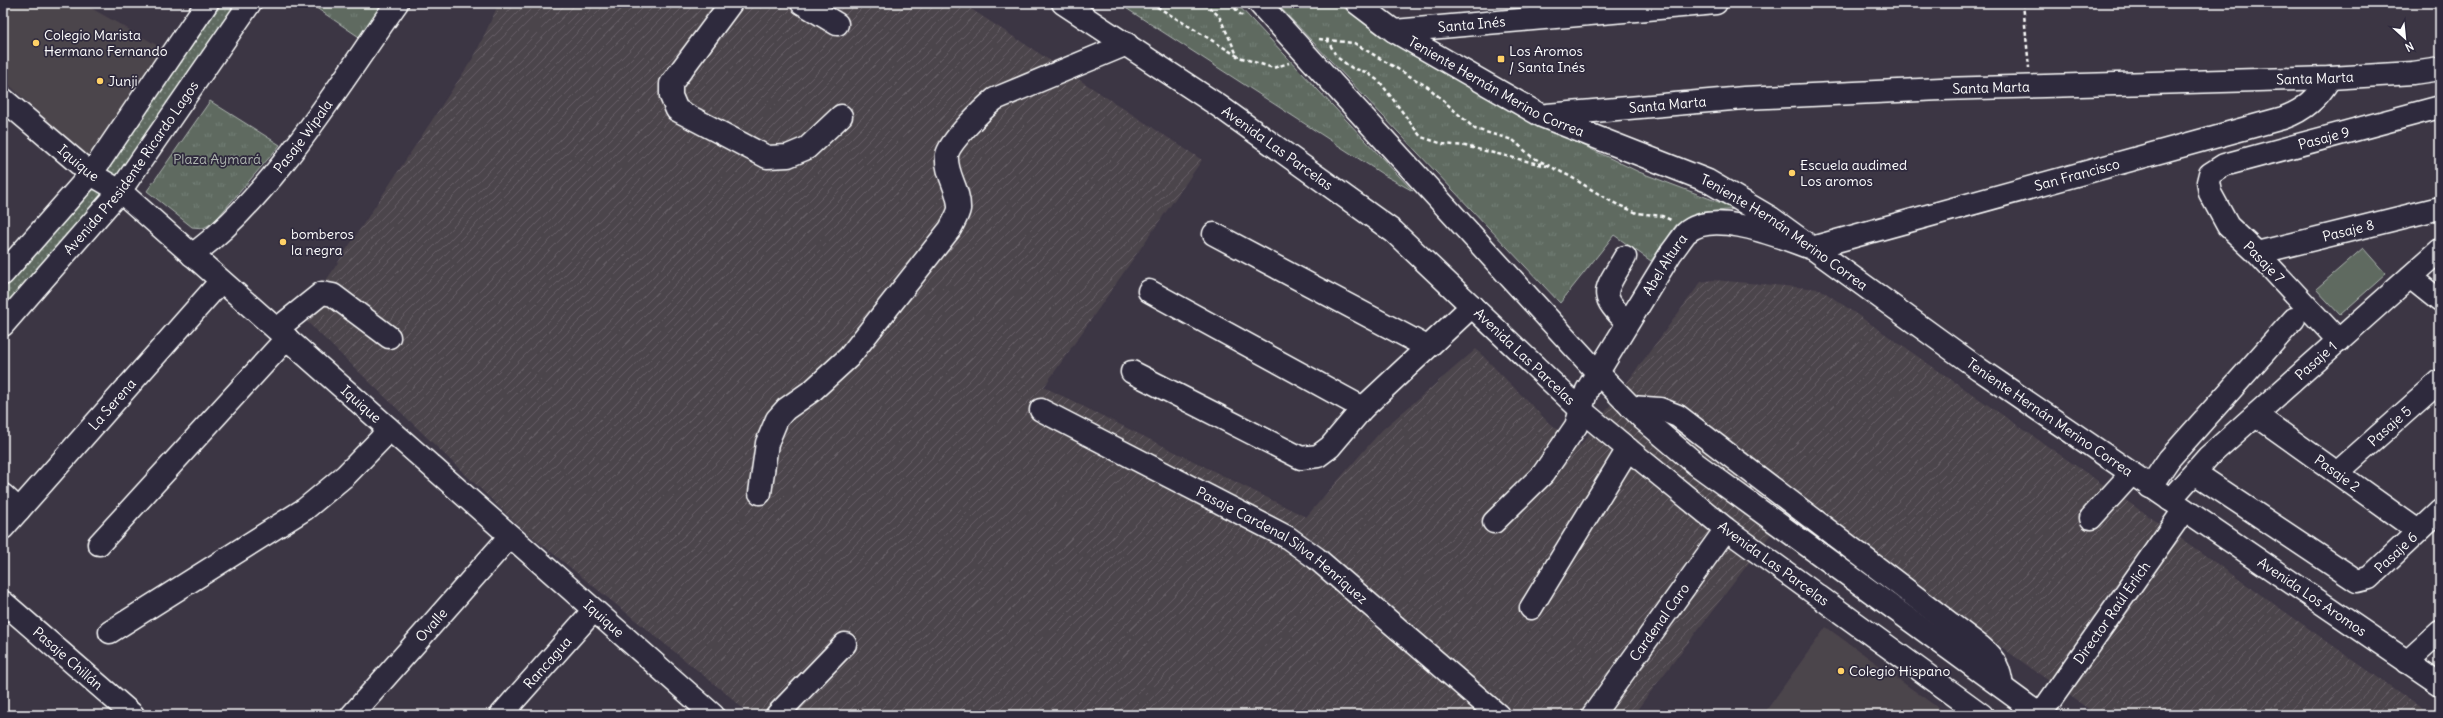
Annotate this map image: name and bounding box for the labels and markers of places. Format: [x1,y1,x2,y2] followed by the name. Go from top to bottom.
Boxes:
[44,26,168,60] place label: Colegio Marista Hermano Fernando
[31,38,41,48] marker: Colegio Marista Hermano Fernando
[1509,42,1585,76] place label: Los Aromos / Santa Inés
[1496,54,1506,64] marker: Los Aromos / Santa Inés
[108,72,138,90] place label: Junji
[95,76,105,86] marker: Junji
[1800,156,1907,190] place label: Escuela audimed Los aromos
[1787,168,1797,178] marker: Escuela audimed Los aromos
[291,225,354,259] place label: bomberos la negra
[278,237,288,247] marker: bomberos la negra
[1849,662,1950,680] place label: Colegio Hispano
[1836,666,1846,676] marker: Colegio Hispano

